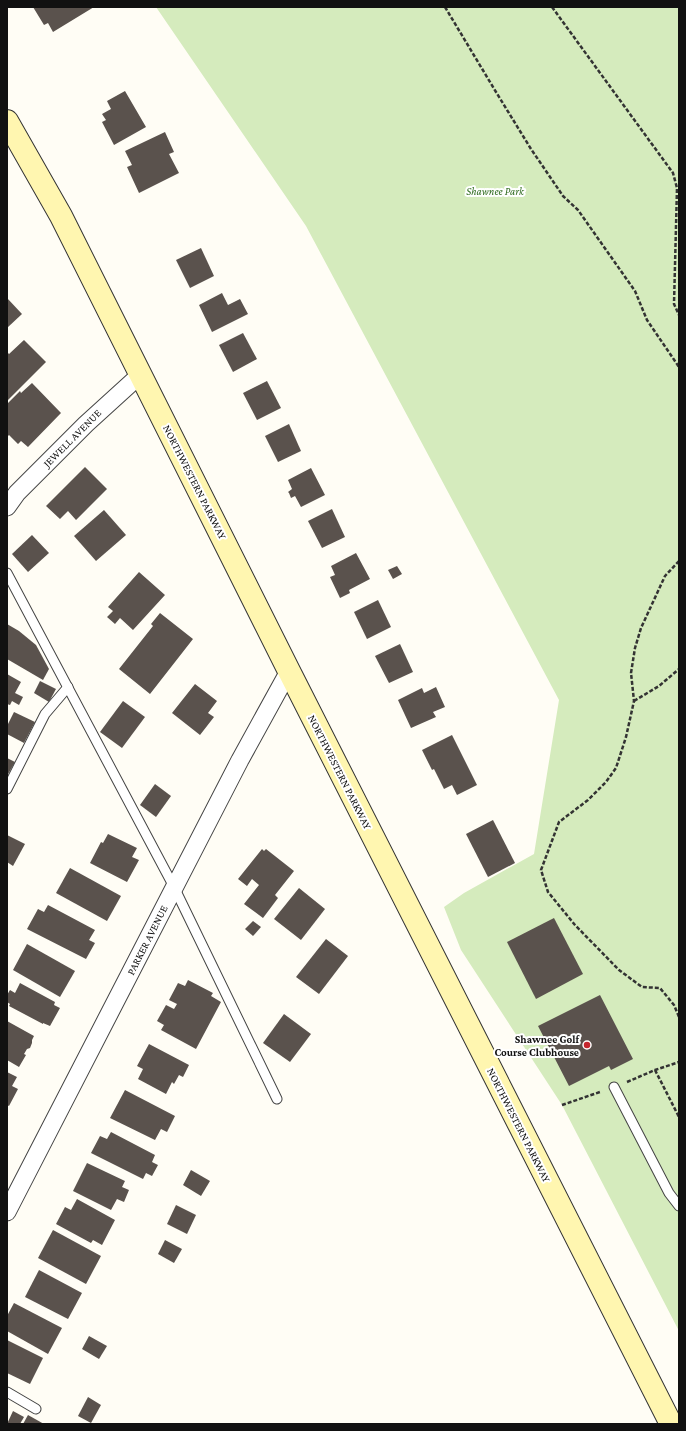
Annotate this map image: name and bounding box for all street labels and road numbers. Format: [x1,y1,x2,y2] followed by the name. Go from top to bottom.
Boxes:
[40,407,104,471] street label: JEWELL AVENUE
[161,423,229,541] street label: NORTHWESTERN PARKWAY
[306,713,374,831] street label: NORTHWESTERN PARKWAY
[124,903,170,977] street label: PARKER AVENUE
[485,1066,553,1184] street label: NORTHWESTERN PARKWAY

